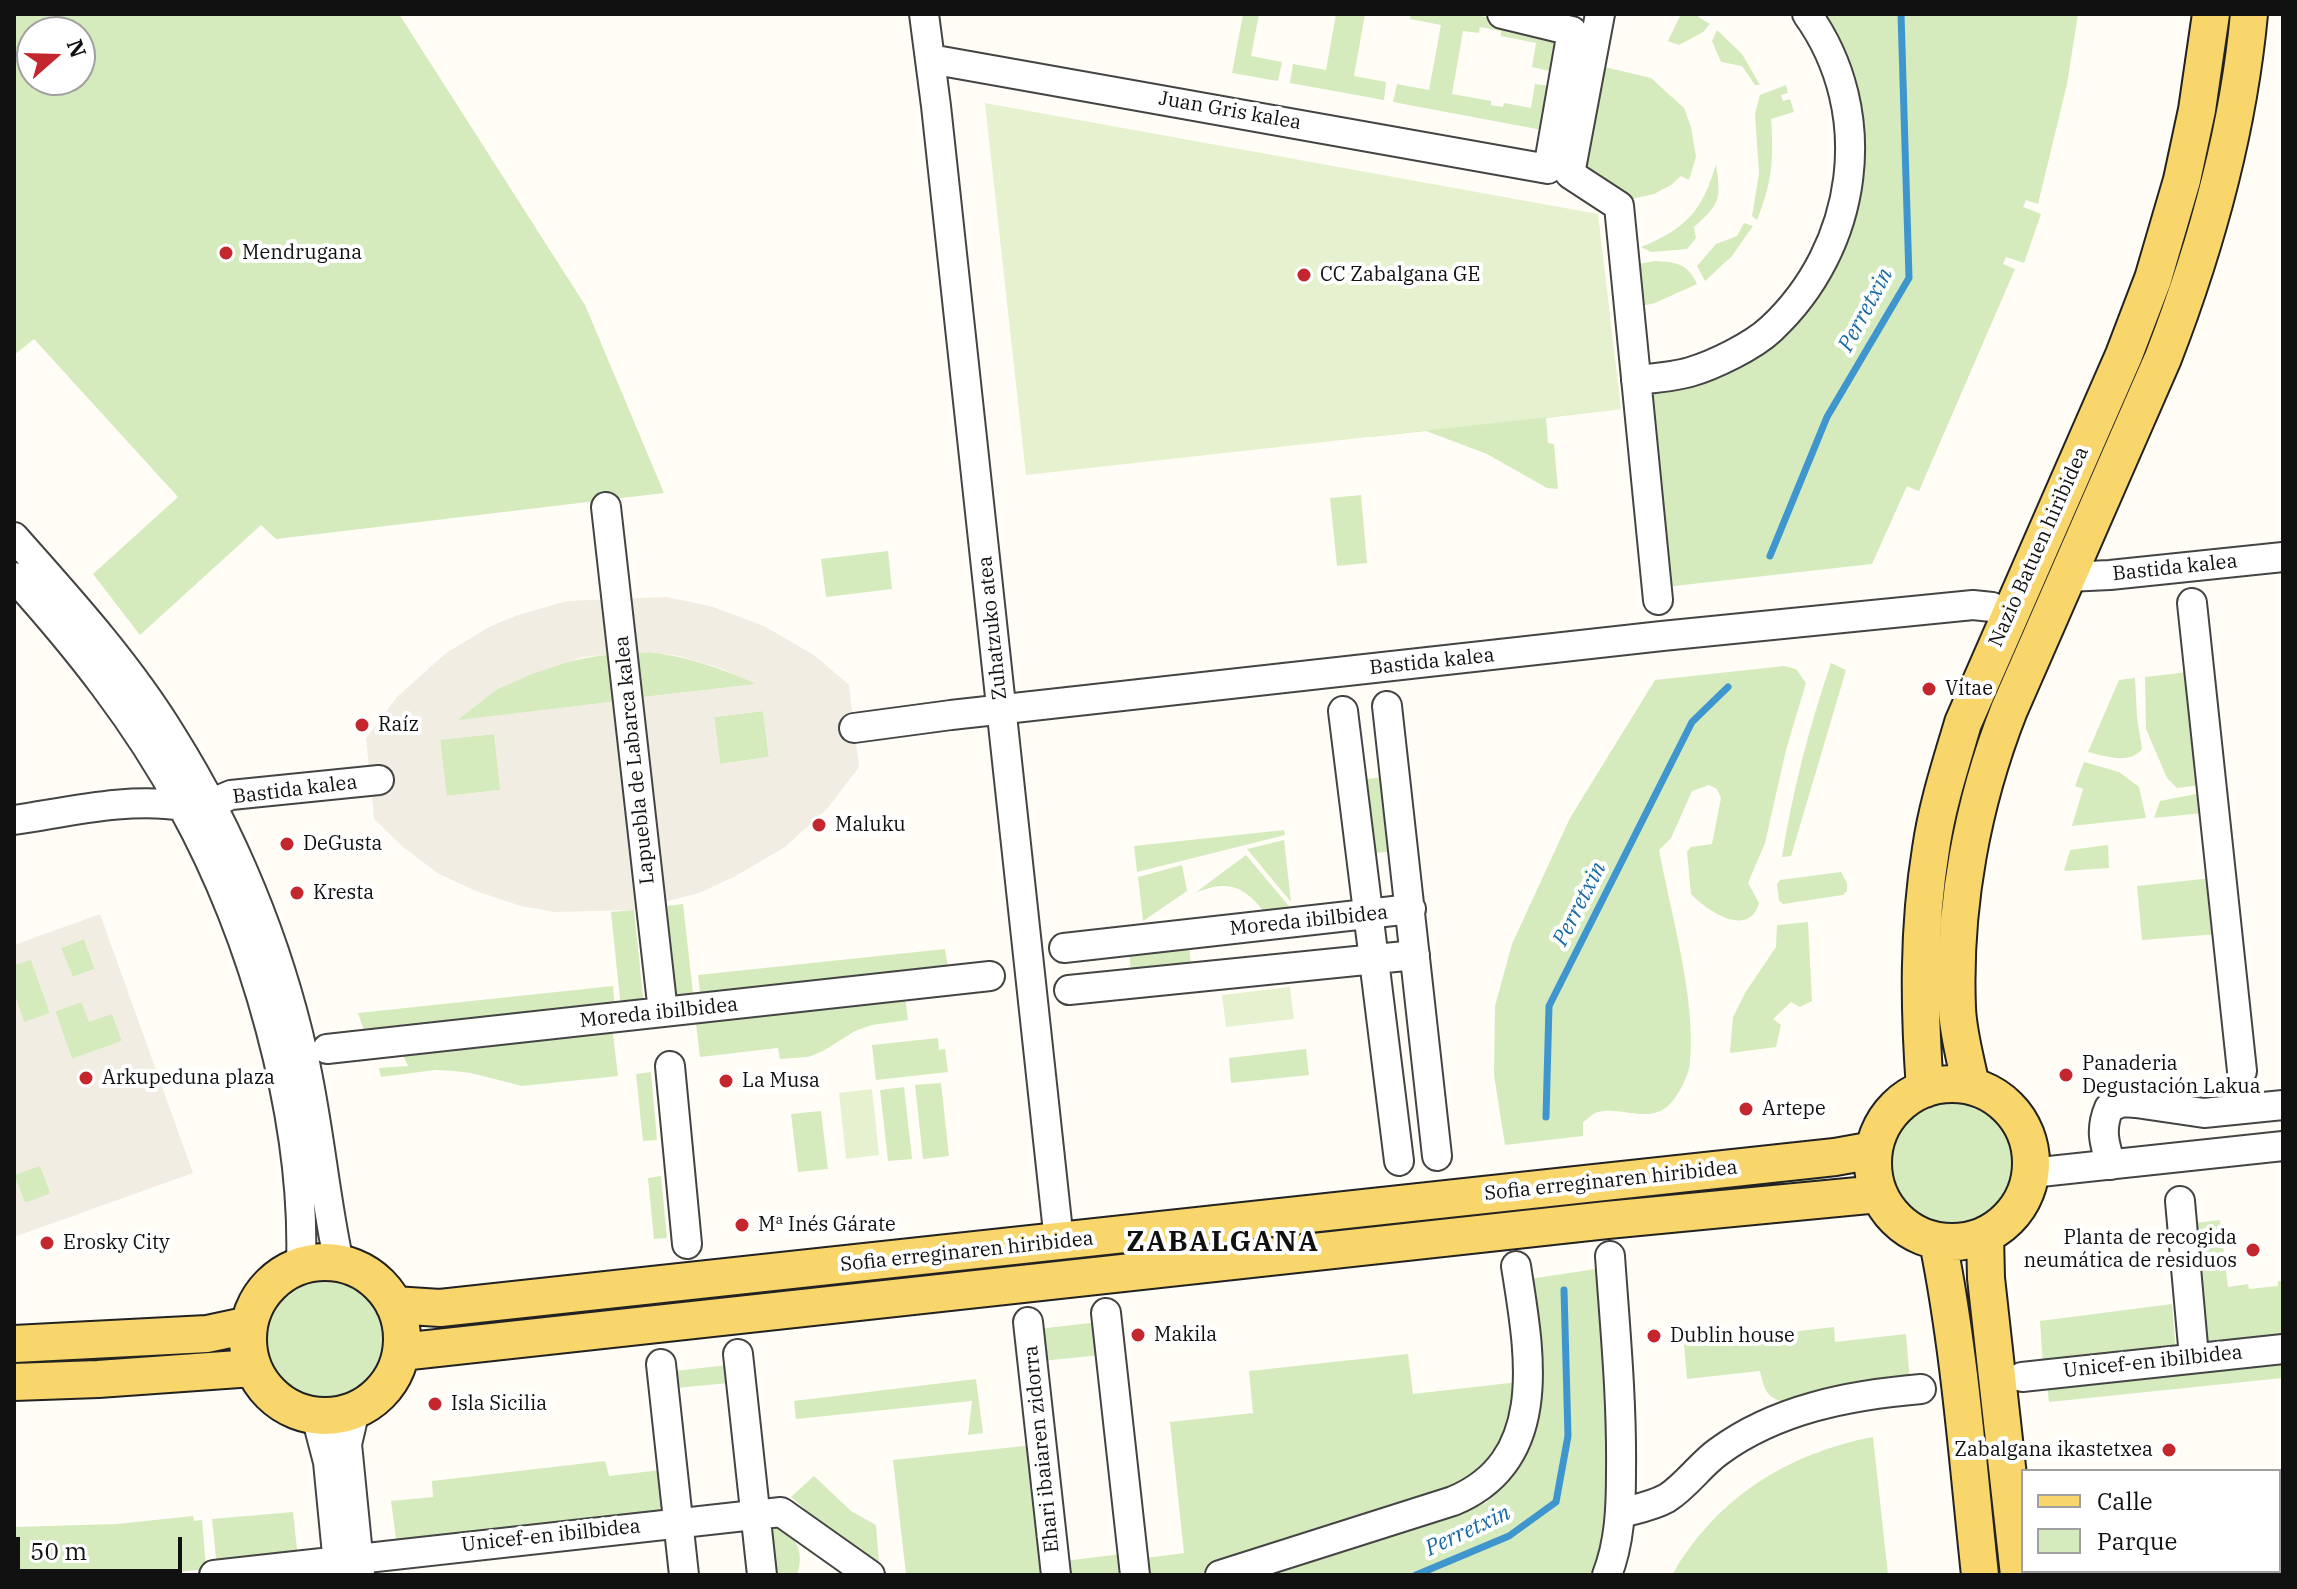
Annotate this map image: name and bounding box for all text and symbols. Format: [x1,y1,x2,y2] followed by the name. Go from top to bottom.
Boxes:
[16,16,96,96] north arrow
[61,35,94,61] text: N
[1157,87,1303,135] street label: Juan Gris kalea
[242,241,362,265] place label: Mendrugana
[217,244,235,262] marker: Mendrugana
[1320,263,1480,287] place label: CC Zabalgana GE
[1833,264,1899,356] water label: Perretxin
[1295,266,1313,284] marker: CC Zabalgana GE
[1984,443,2094,651] street label: Nazio Batuen hiribidea
[2111,550,2239,586] street label: Bastida kalea
[974,555,1012,701] street label: Zuhatzuko atea
[610,634,660,886] street label: Lapuebla de Labarca kalea
[1368,644,1496,680] street label: Bastida kalea
[1945,677,1993,701] place label: Vitae
[1920,680,1938,698] marker: Vitae
[378,713,419,737] place label: Raíz
[353,716,371,734] marker: Raíz
[231,770,359,810] street label: Bastida kalea
[835,813,906,837] place label: Maluku
[810,816,828,834] marker: Maluku
[303,832,382,856] place label: DeGusta
[278,835,296,853] marker: DeGusta
[1548,858,1612,950] water label: Perretxin
[313,881,374,905] place label: Kresta
[288,884,306,902] marker: Kresta
[1229,901,1389,941] street label: Moreda ibilbidea
[579,993,739,1033] street label: Moreda ibilbidea
[2082,1052,2261,1099] place label: Panaderia Degustación Lakua
[102,1066,275,1090] place label: Arkupeduna plaza
[2057,1066,2075,1084] marker: Panaderia Degustación Lakua
[77,1069,95,1087] marker: Arkupeduna plaza
[742,1069,820,1093] place label: La Musa
[717,1072,735,1090] marker: La Musa
[1762,1097,1826,1121] place label: Artepe
[1737,1100,1755,1118] marker: Artepe
[1483,1156,1739,1206] street label: Sofia erreginaren hiribidea
[758,1213,896,1237] place label: Mª Inés Gárate
[733,1216,751,1234] marker: Mª Inés Gárate
[1126,1226,1320,1260] district label: ZABALGANA
[2023,1226,2237,1273] place label: Planta de recogida neumática de residuos
[839,1227,1095,1277] street label: Sofia erreginaren hiribidea
[63,1231,170,1255] place label: Erosky City
[38,1234,56,1252] marker: Erosky City
[2244,1241,2262,1259] marker: Planta de recogida neumática de residuos
[1154,1323,1217,1347] place label: Makila
[1670,1324,1795,1348] place label: Dublin house
[1129,1326,1147,1344] marker: Makila
[1645,1327,1663,1345] marker: Dublin house
[2062,1341,2244,1383] street label: Unicef-en ibilbidea
[1019,1344,1065,1554] street label: Ehari ibaiaren zidorra
[451,1392,547,1416] place label: Isla Sicilia
[426,1395,444,1413] marker: Isla Sicilia
[1954,1438,2153,1462] place label: Zabalgana ikastetxea
[2160,1441,2178,1459] marker: Zabalgana ikastetxea
[2021,1469,2281,1573] legend
[2097,1485,2153,1517] text: Calle
[1421,1500,1515,1562] water label: Perretxin
[460,1515,642,1557] street label: Unicef-en ibilbidea
[20,1521,186,1571] scale bar
[2097,1525,2177,1557] text: Parque
[30,1535,87,1567] text: 50 m

